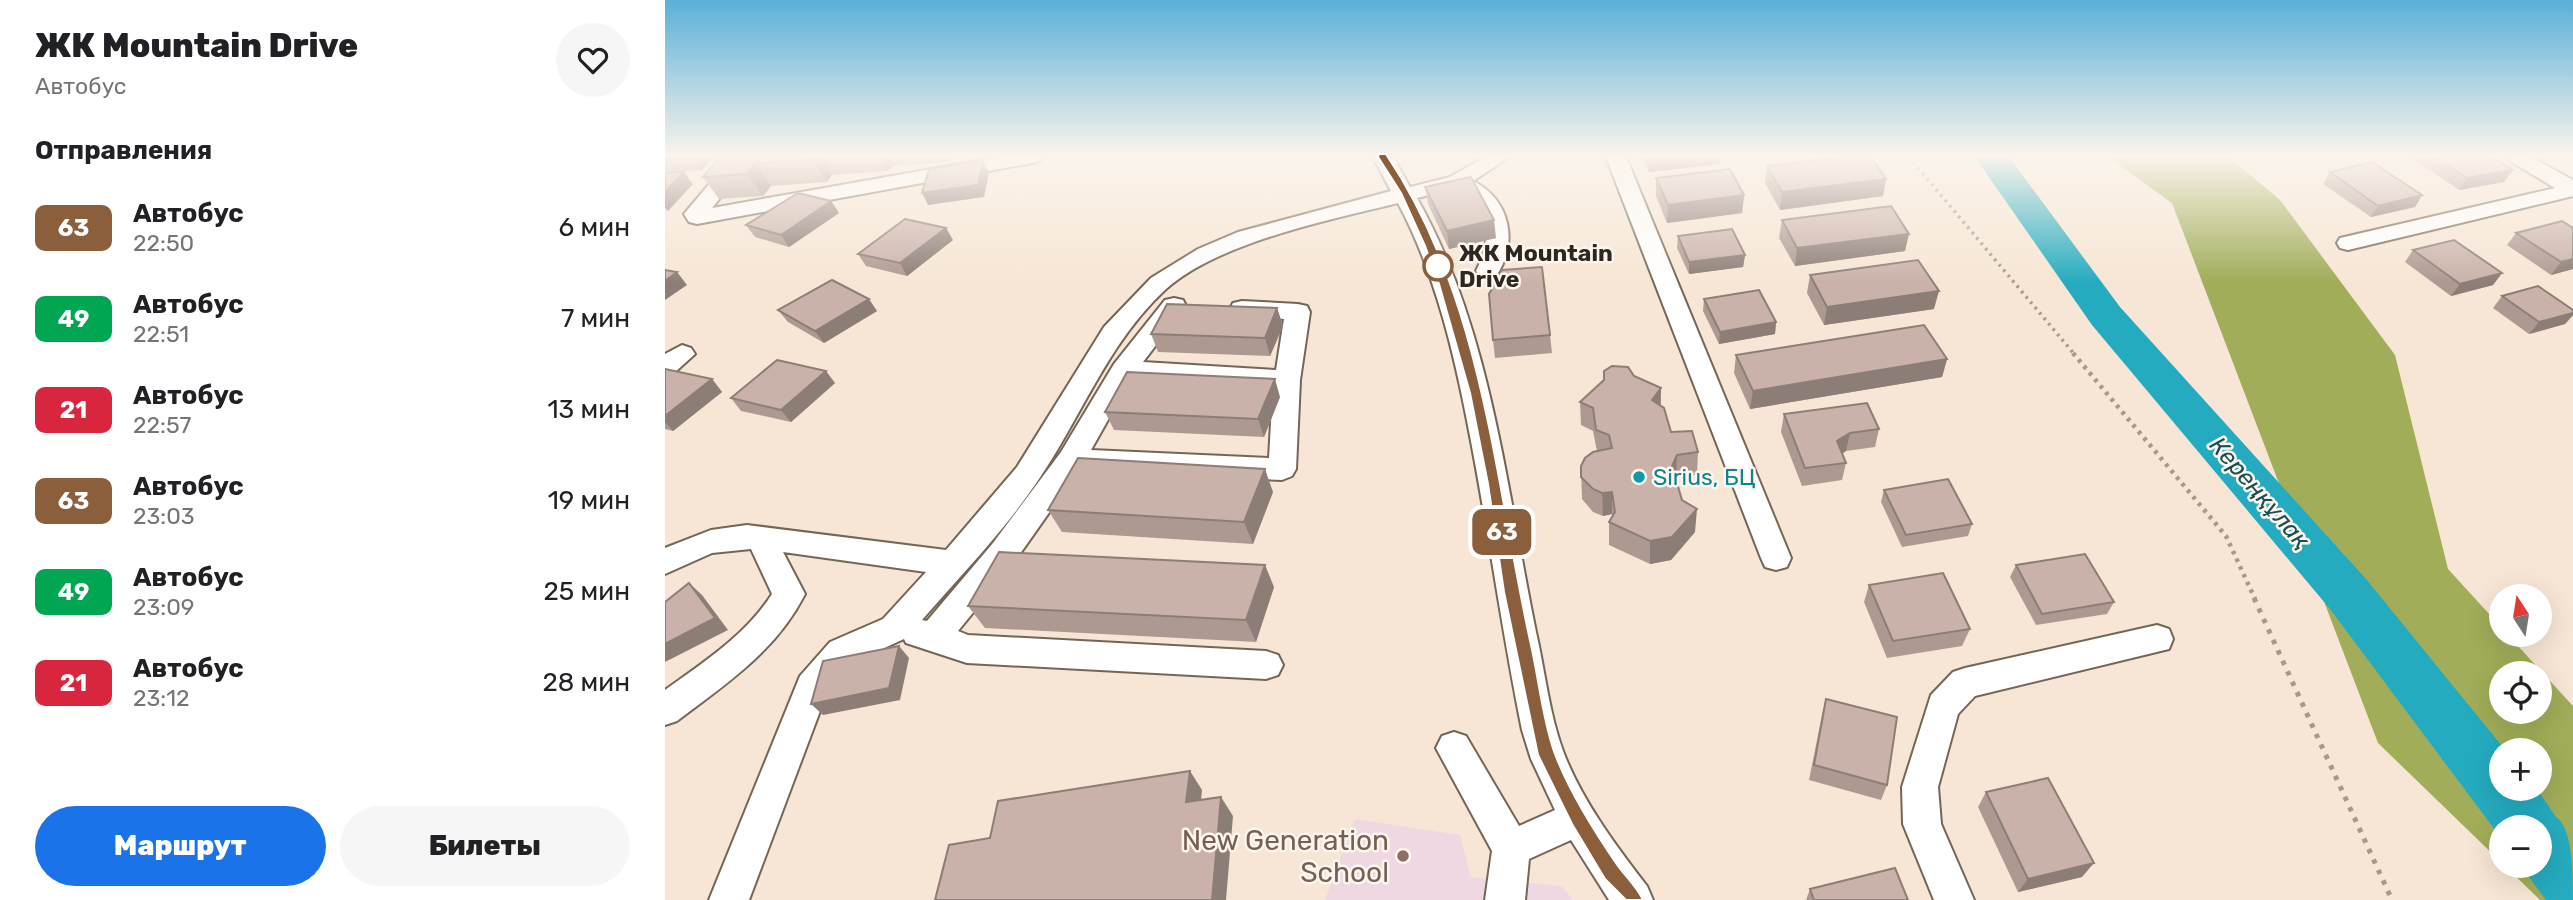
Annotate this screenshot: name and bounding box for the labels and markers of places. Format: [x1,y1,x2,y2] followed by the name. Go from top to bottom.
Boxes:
[1459,239,1613,293] place label: ЖК Mountain Drive
[1423,251,1453,281] marker: ЖК Mountain Drive
[1653,463,1756,491] place label: Sirius, БЦ
[1631,469,1647,485] marker: Sirius, БЦ
[1182,824,1389,889] place label: New Generation School
[1395,848,1411,864] marker: New Generation School

